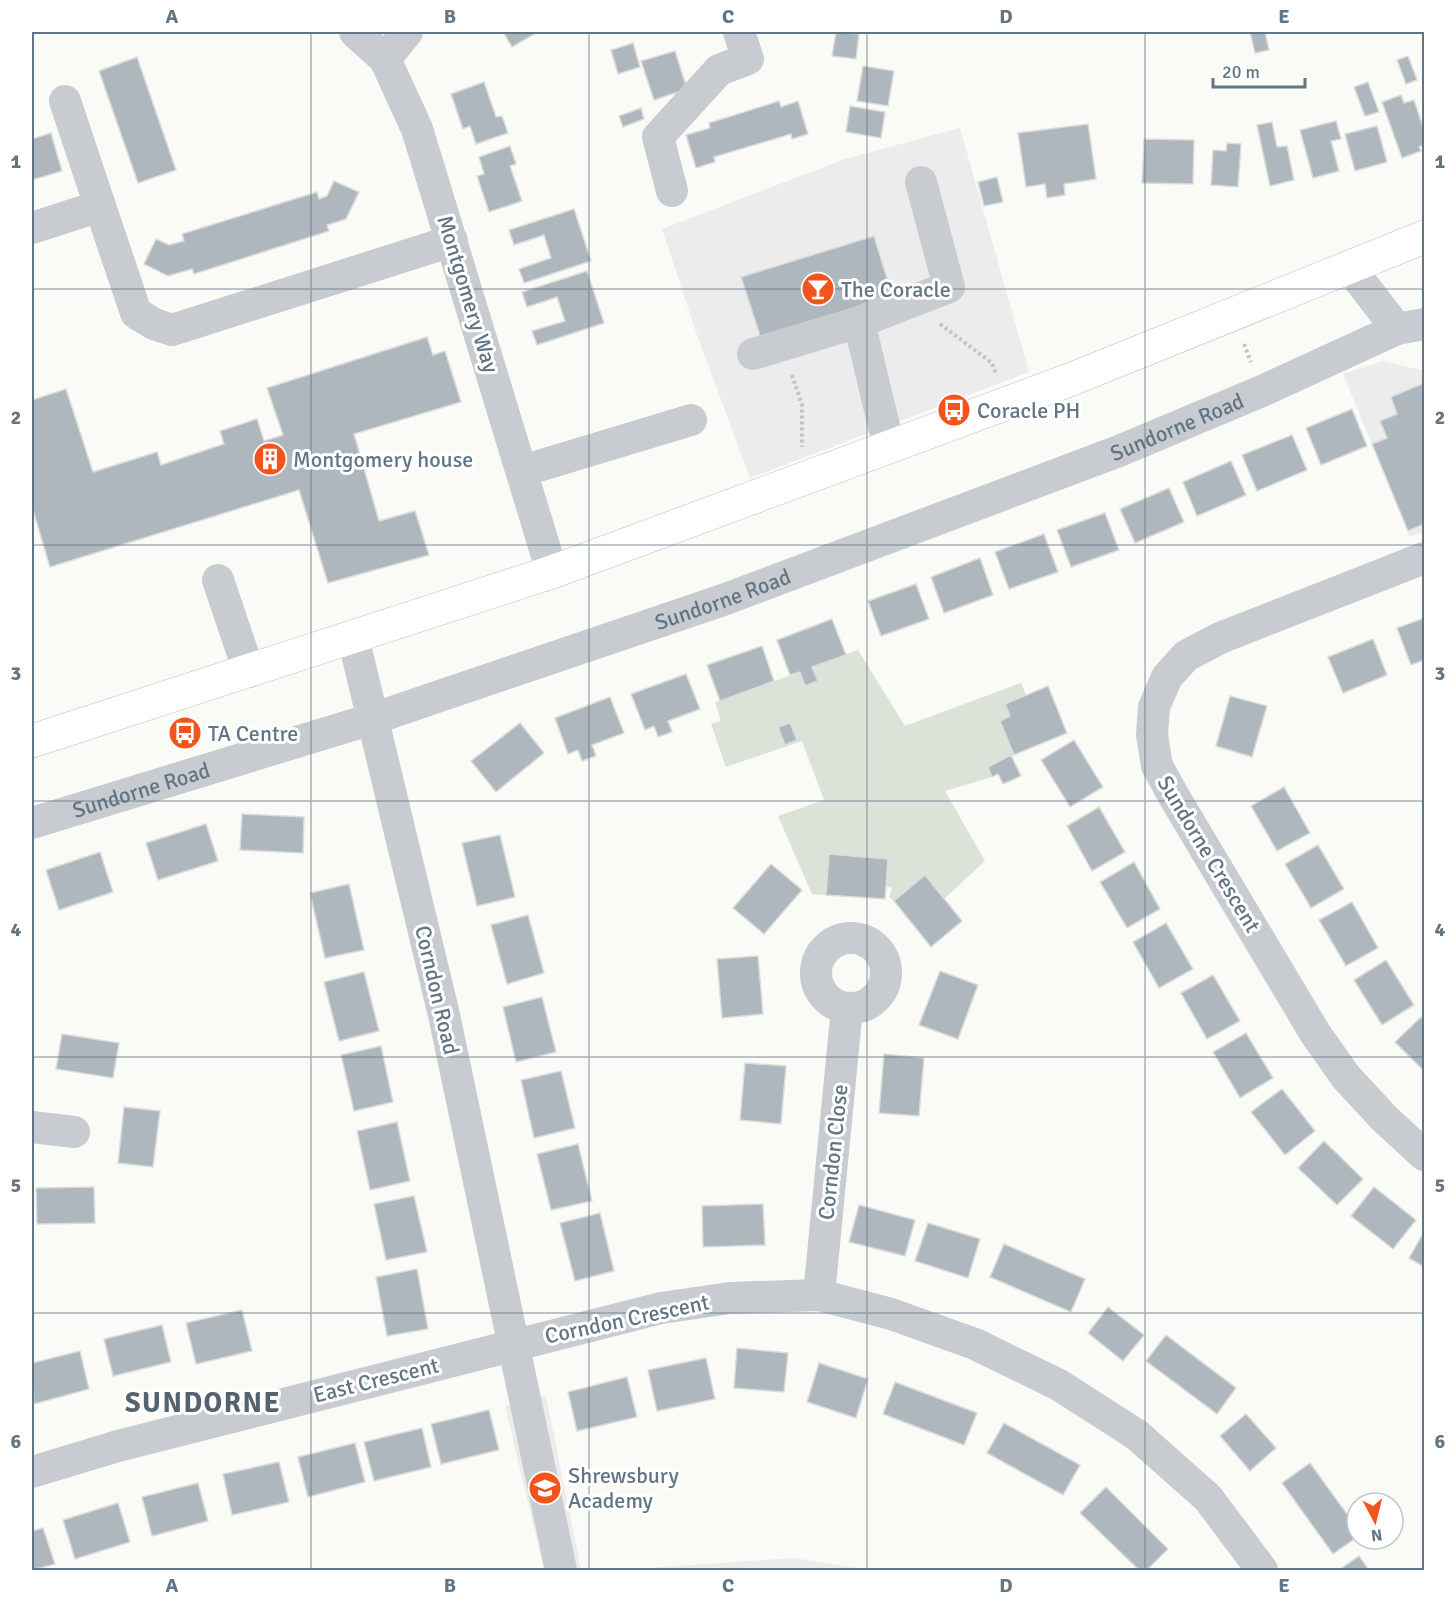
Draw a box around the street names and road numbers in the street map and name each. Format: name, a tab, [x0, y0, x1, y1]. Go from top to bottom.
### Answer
street label: Montgomery Way	[431, 212, 505, 377]
street label: Sundorne Road	[1106, 387, 1248, 467]
street label: Sundorne Road	[651, 562, 794, 636]
street label: Sundorne Road	[69, 756, 213, 823]
street label: Sundorne Crescent	[1152, 771, 1267, 937]
street label: Corndon Road	[409, 923, 465, 1057]
street label: Corndon Close	[812, 1083, 854, 1221]
street label: Corndon Crescent	[542, 1288, 712, 1350]
street label: East Crescent	[311, 1351, 442, 1409]

